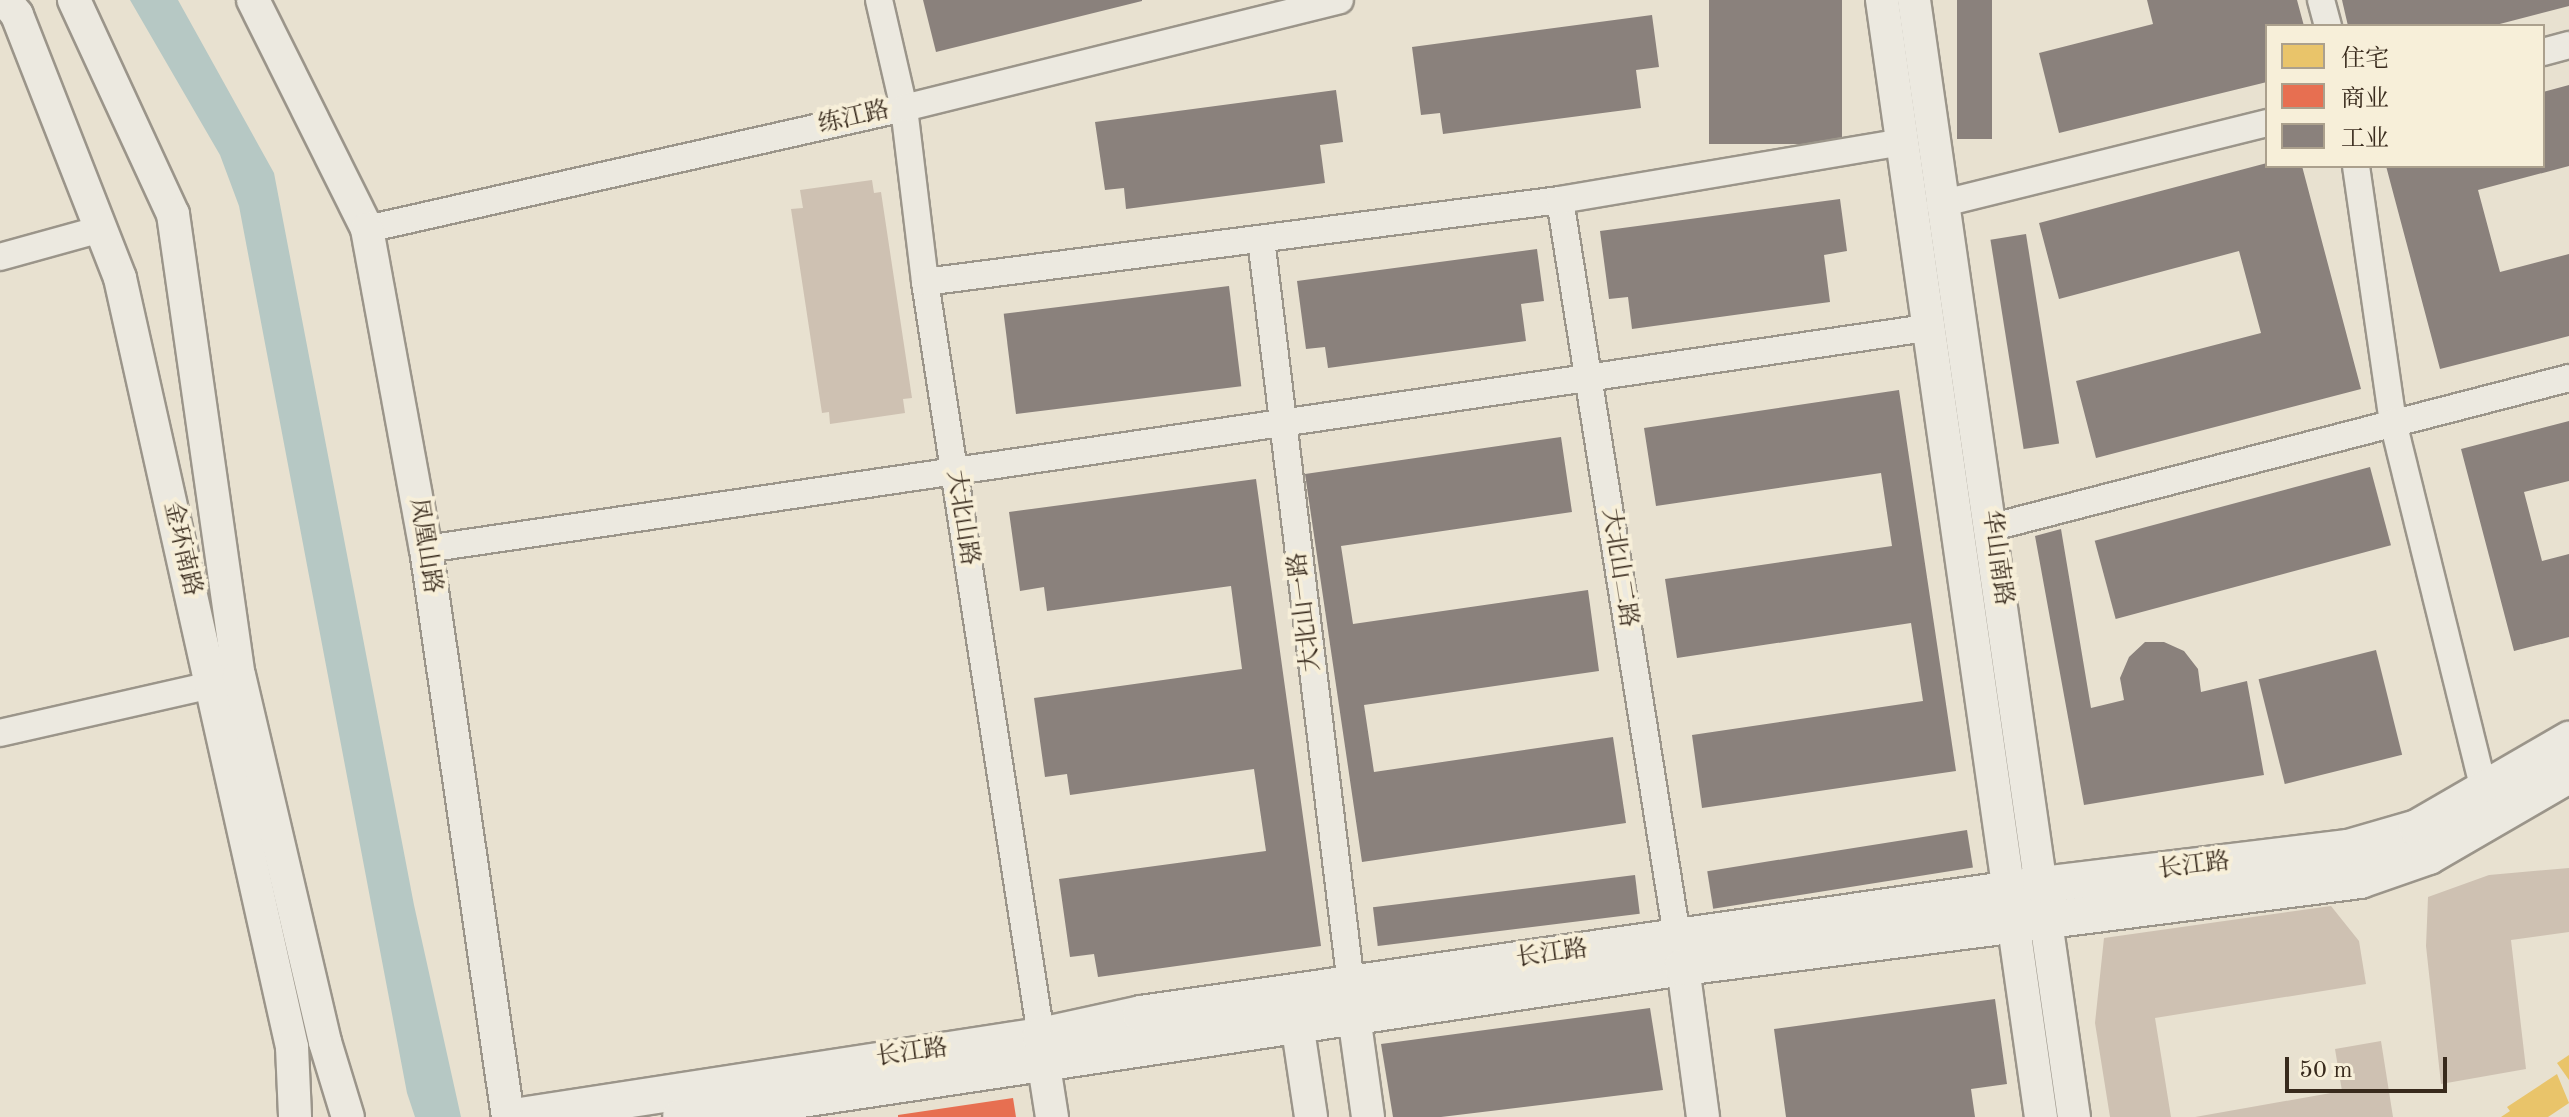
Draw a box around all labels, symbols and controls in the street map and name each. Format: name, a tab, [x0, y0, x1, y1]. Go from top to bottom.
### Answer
legend	[2265, 24, 2545, 168]
text: 住宅	[2341, 48, 2389, 72]
text: 商业	[2341, 88, 2389, 112]
street label: 练江路	[816, 97, 892, 141]
text: 工业	[2341, 128, 2389, 152]
street label: 大北山路	[939, 468, 983, 568]
street label: 凤凰山路	[402, 496, 446, 596]
street label: 金环南路	[156, 499, 206, 599]
street label: 大北山二路	[1594, 506, 1642, 630]
street label: 华山南路	[1975, 508, 2017, 608]
street label: 大北山一路	[1284, 551, 1328, 673]
street label: 长江路	[2157, 848, 2231, 886]
street label: 长江路	[1514, 936, 1590, 974]
street label: 长江路	[874, 1035, 950, 1073]
scale bar	[2289, 1041, 2451, 1091]
text: 50 m	[2299, 1059, 2353, 1083]

